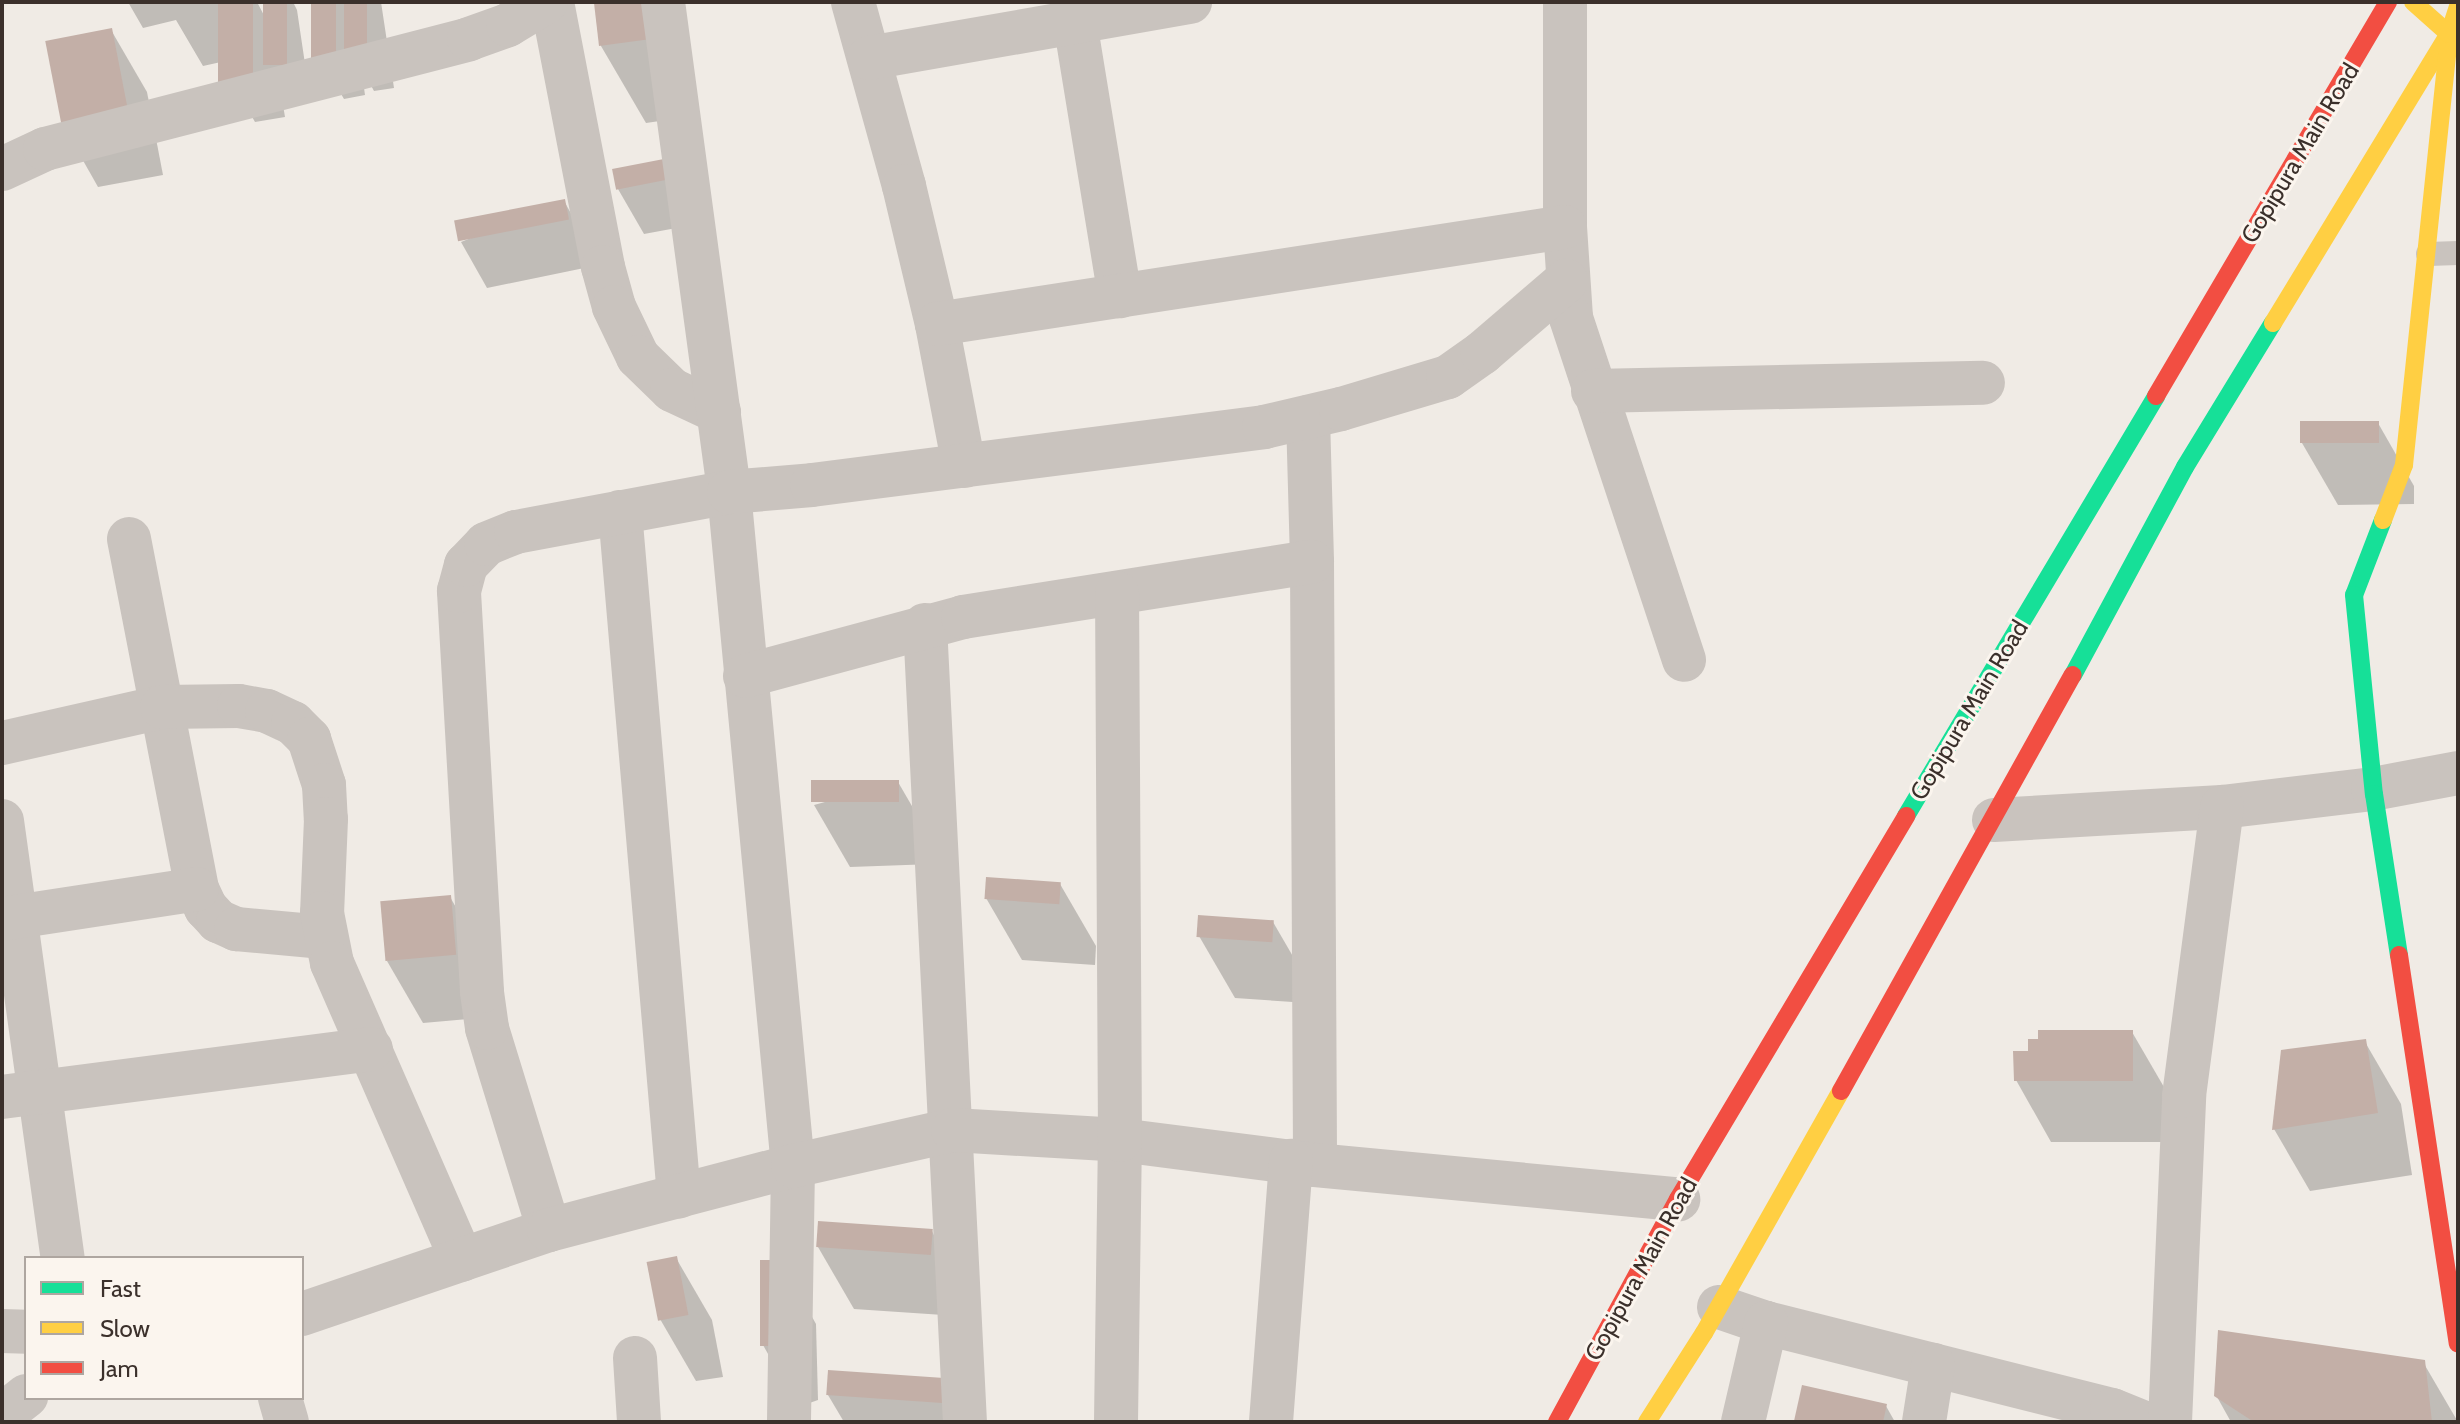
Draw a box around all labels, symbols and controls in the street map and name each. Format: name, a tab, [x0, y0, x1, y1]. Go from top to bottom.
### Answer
street label: Gopipura Main Road	[2235, 58, 2365, 248]
street label: Gopipura Main Road	[1904, 615, 2034, 805]
street label: Gopipura Main Road	[1579, 1172, 1703, 1366]
legend	[24, 1256, 304, 1400]
text: Fast	[100, 1274, 141, 1303]
text: Slow	[100, 1314, 150, 1343]
text: Jam	[100, 1354, 138, 1383]

